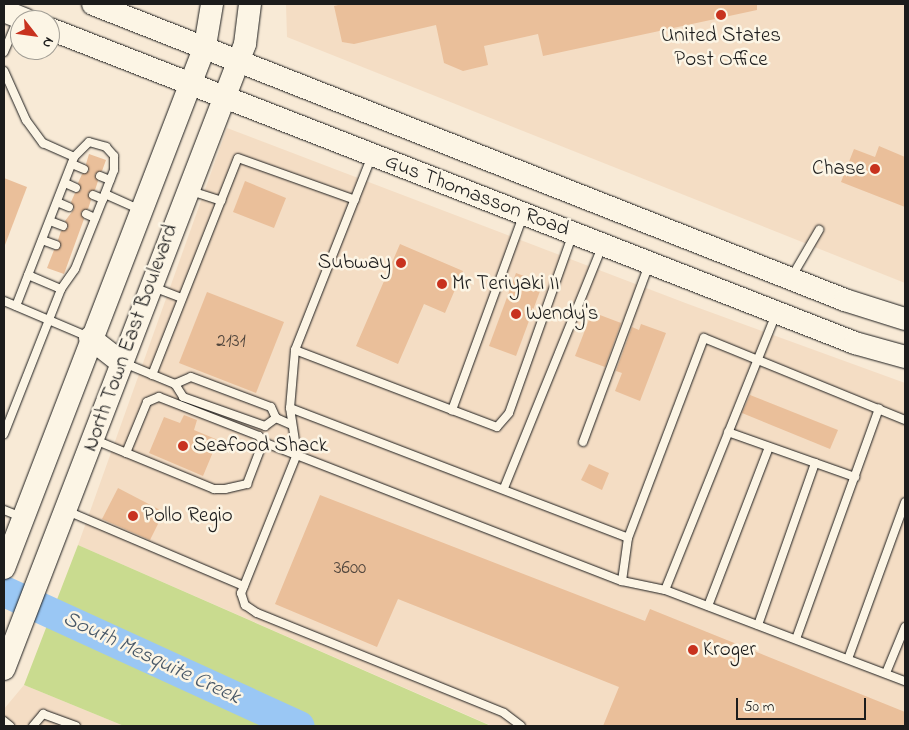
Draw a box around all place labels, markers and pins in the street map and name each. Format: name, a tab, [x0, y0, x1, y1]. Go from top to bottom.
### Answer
marker: United States Post Office	[715, 9, 727, 21]
place label: United States Post Office	[661, 23, 781, 73]
place label: Chase	[812, 156, 865, 182]
marker: Chase	[869, 163, 881, 175]
place label: Subway	[318, 250, 391, 276]
marker: Subway	[395, 257, 407, 269]
place label: Mr Teriyaki II	[452, 271, 559, 297]
marker: Mr Teriyaki II	[436, 278, 448, 290]
place label: Wendy's	[526, 301, 598, 327]
marker: Wendy's	[510, 308, 522, 320]
place label: Seafood Shack	[193, 433, 328, 459]
marker: Seafood Shack	[177, 440, 189, 452]
place label: Pollo Regio	[143, 503, 233, 529]
marker: Pollo Regio	[127, 510, 139, 522]
place label: Kroger	[703, 637, 756, 663]
marker: Kroger	[687, 644, 699, 656]

